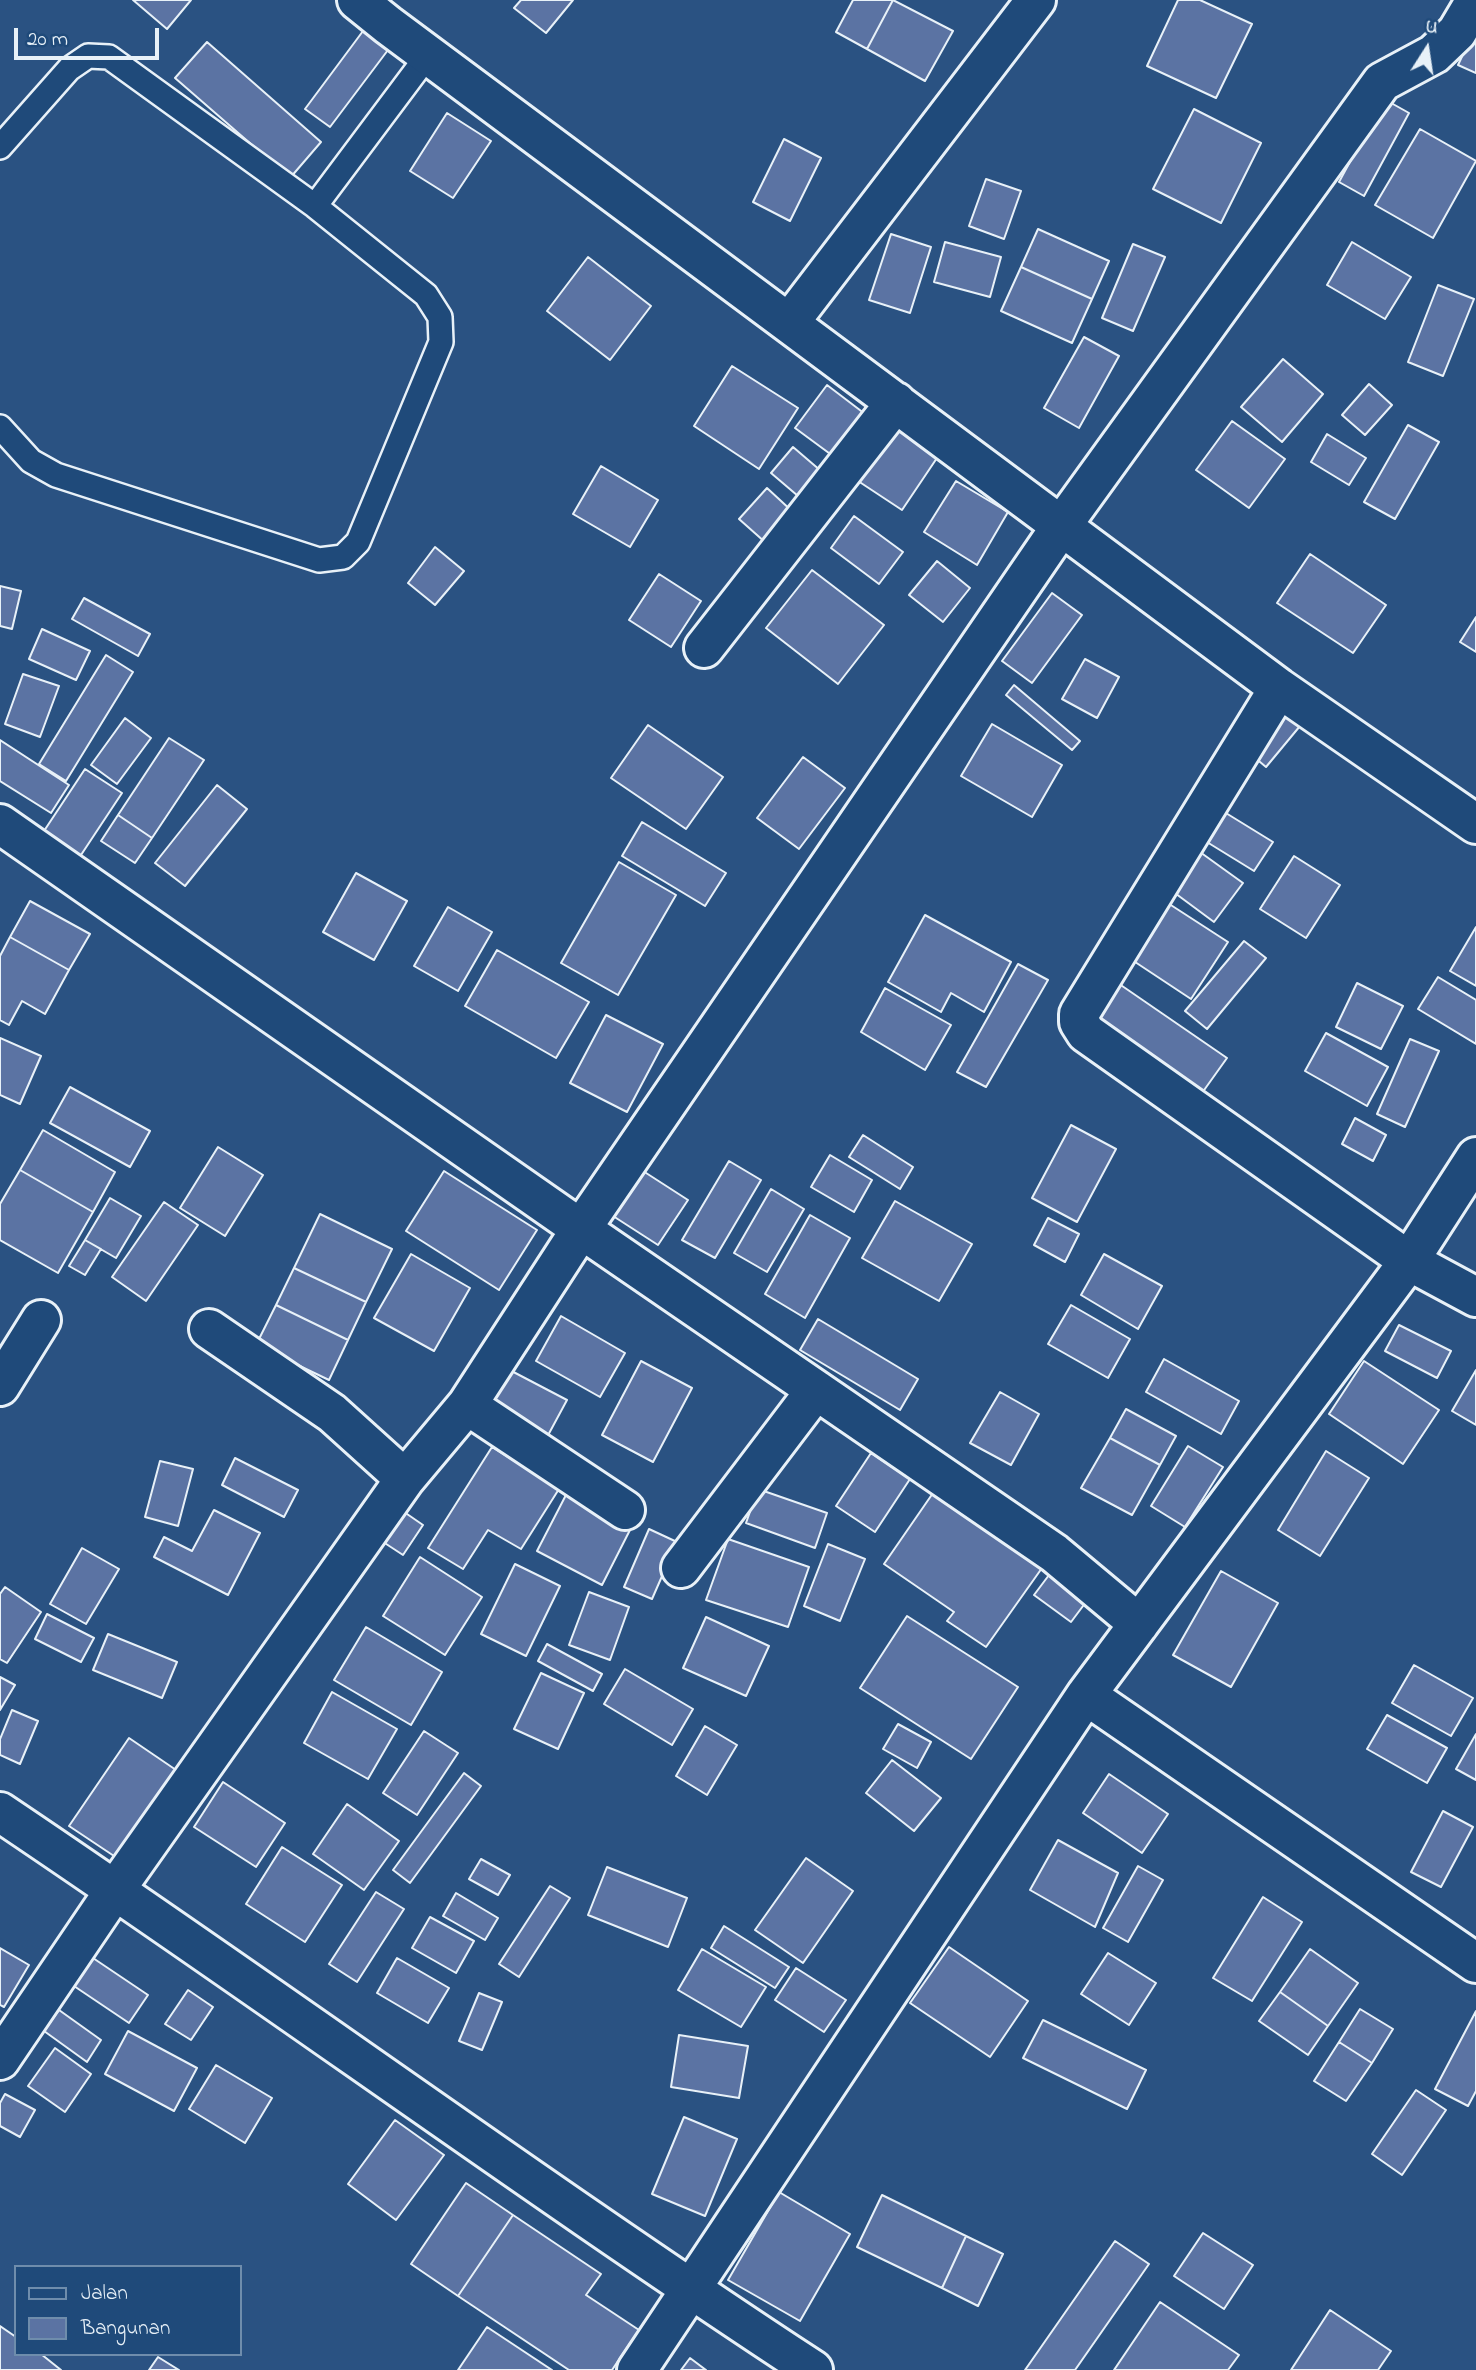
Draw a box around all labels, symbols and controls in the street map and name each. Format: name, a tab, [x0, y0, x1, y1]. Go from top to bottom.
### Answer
scale bar	[18, 14, 163, 58]
north arrow	[1392, 14, 1462, 84]
text: U	[1423, 14, 1440, 42]
text: 20 m	[27, 25, 68, 55]
legend	[14, 2265, 242, 2356]
text: Jalan	[81, 2279, 128, 2309]
text: Bangunan	[81, 2314, 170, 2344]

